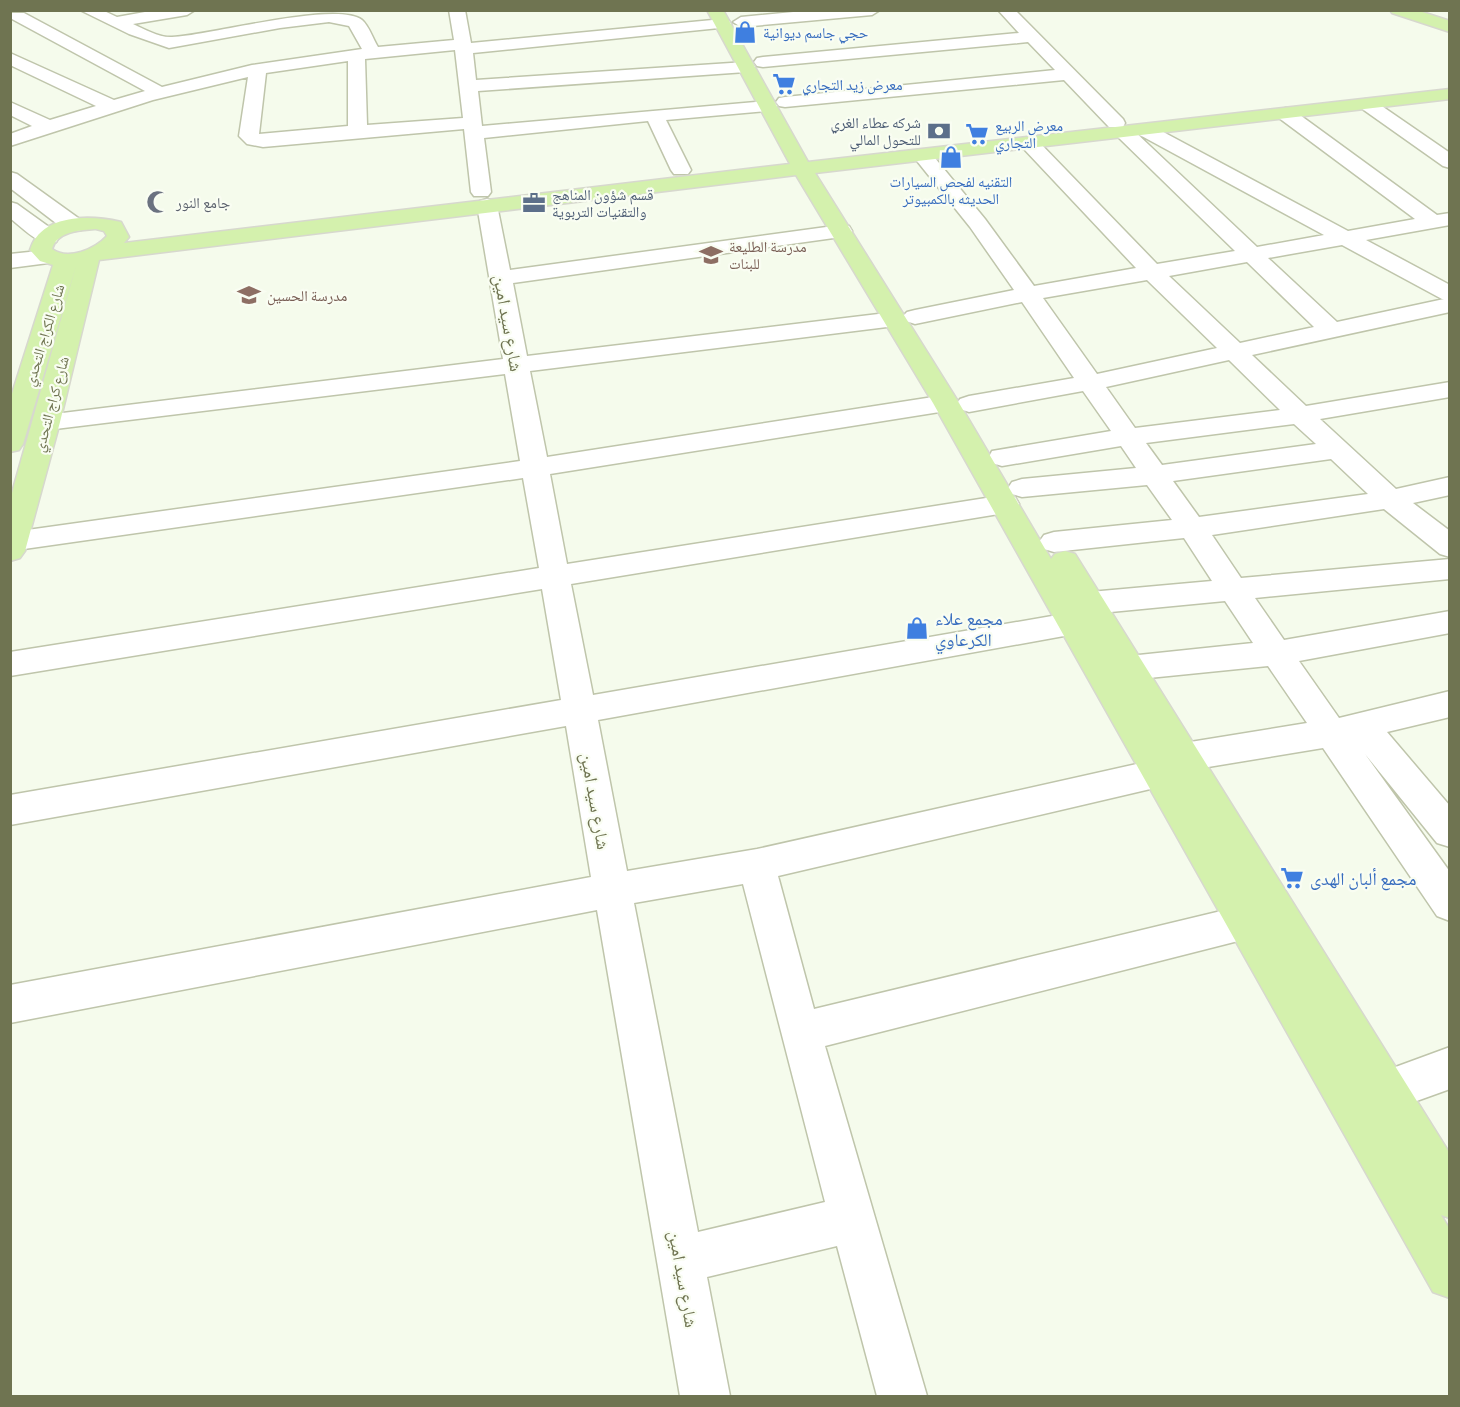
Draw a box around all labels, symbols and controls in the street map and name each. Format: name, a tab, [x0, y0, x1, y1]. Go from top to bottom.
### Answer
shop icon: حجي جاسم ديوانية	[732, 19, 758, 45]
place label: حجي جاسم ديوانية	[763, 22, 869, 44]
supermarket icon: معرض زيد التجاري	[771, 71, 797, 97]
place label: معرض زيد التجاري	[802, 74, 903, 96]
place label: شركه عطاء الغري للتحول المالي	[830, 112, 921, 151]
place label: معرض الربيع التجاري	[995, 115, 1063, 154]
bank icon: شركه عطاء الغري للتحول المالي	[926, 118, 952, 144]
supermarket icon: معرض الربيع التجاري	[964, 121, 990, 147]
shop icon: التقنيه لفحص السيارات الحديثه بالكمبيوتر	[938, 144, 964, 170]
place label: التقنيه لفحص السيارات الحديثه بالكمبيوتر	[890, 171, 1012, 209]
place label: قسم شؤون المناهج والتقنيات التربوية	[552, 184, 654, 222]
mosque icon: جامع النور	[145, 189, 171, 215]
office icon: قسم شؤون المناهج والتقنيات التربوية	[521, 190, 547, 216]
place label: جامع النور	[175, 192, 231, 213]
place label: مدرسة الطليعة للبنات	[729, 236, 807, 274]
school or university icon: مدرسة الطليعة للبنات	[698, 242, 724, 268]
street label: شارع سيد امين	[489, 273, 529, 373]
street label: شارع الكراج التحدي	[18, 281, 71, 389]
school or university icon: مدرسة الحسين	[236, 282, 262, 308]
place label: مدرسة الحسين	[267, 285, 347, 306]
street label: شارع كراج التحدي	[28, 354, 76, 455]
place label: مجمع علاء الكرعاوي	[935, 606, 1003, 655]
shop icon: مجمع علاء الكرعاوي	[904, 615, 930, 641]
street label: شارع سيد امين	[576, 751, 616, 851]
supermarket icon: مجمع ألبان الهدى	[1279, 865, 1305, 891]
place label: مجمع ألبان الهدى	[1310, 866, 1417, 891]
street label: شارع سيد امين	[664, 1229, 704, 1329]

